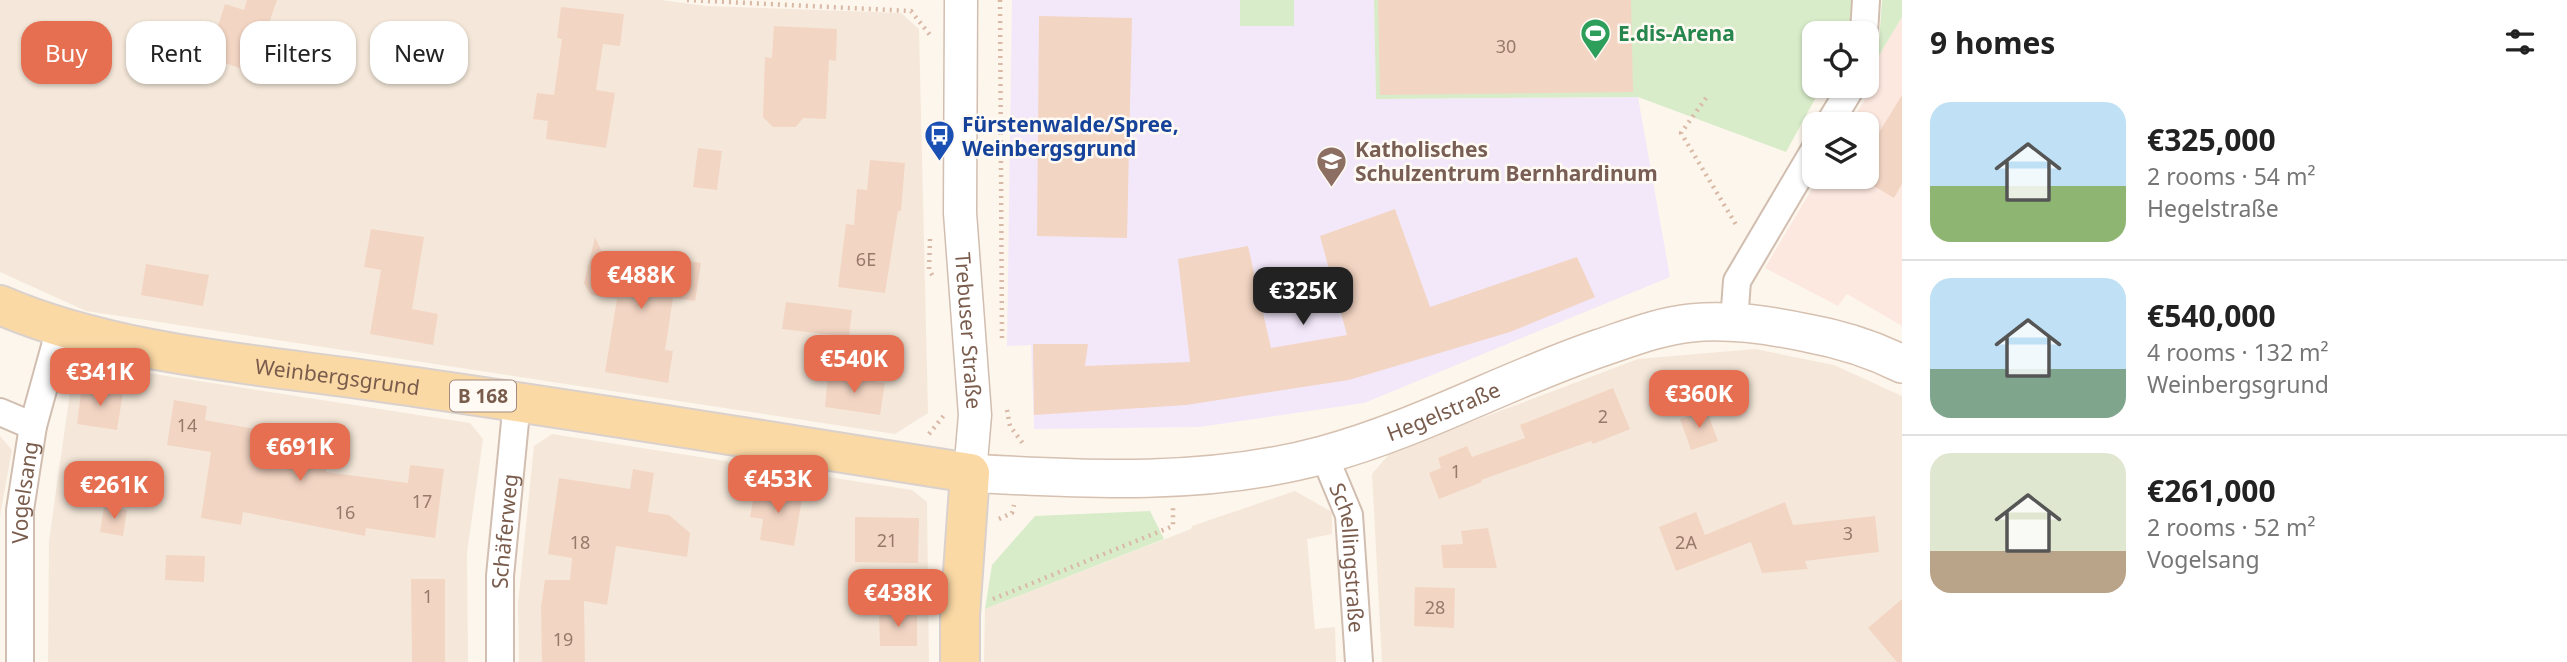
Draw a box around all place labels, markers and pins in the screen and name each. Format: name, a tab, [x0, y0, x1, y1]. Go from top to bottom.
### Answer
sports icon: E.dis-Arena	[1578, 16, 1612, 60]
place label: E.dis-Arena	[1618, 19, 1735, 47]
place label: Fürstenwalde/Spree, Weinbergsgrund	[962, 110, 1179, 162]
bus stop icon: Fürstenwalde/Spree, Weinbergsgrund	[922, 119, 956, 163]
place label: Katholisches Schulzentrum Bernhardinum	[1355, 135, 1658, 187]
school or university icon: Katholisches Schulzentrum Bernhardinum	[1315, 144, 1349, 188]
pin: €488K	[592, 252, 690, 311]
pin: €325K	[1254, 268, 1352, 327]
pin: €540K	[805, 336, 903, 395]
pin: €341K	[51, 348, 149, 408]
pin: €360K	[1650, 370, 1748, 430]
pin: €691K	[251, 424, 349, 483]
pin: €453K	[729, 456, 827, 515]
pin: €261K	[65, 462, 163, 521]
pin: €438K	[849, 570, 947, 629]

